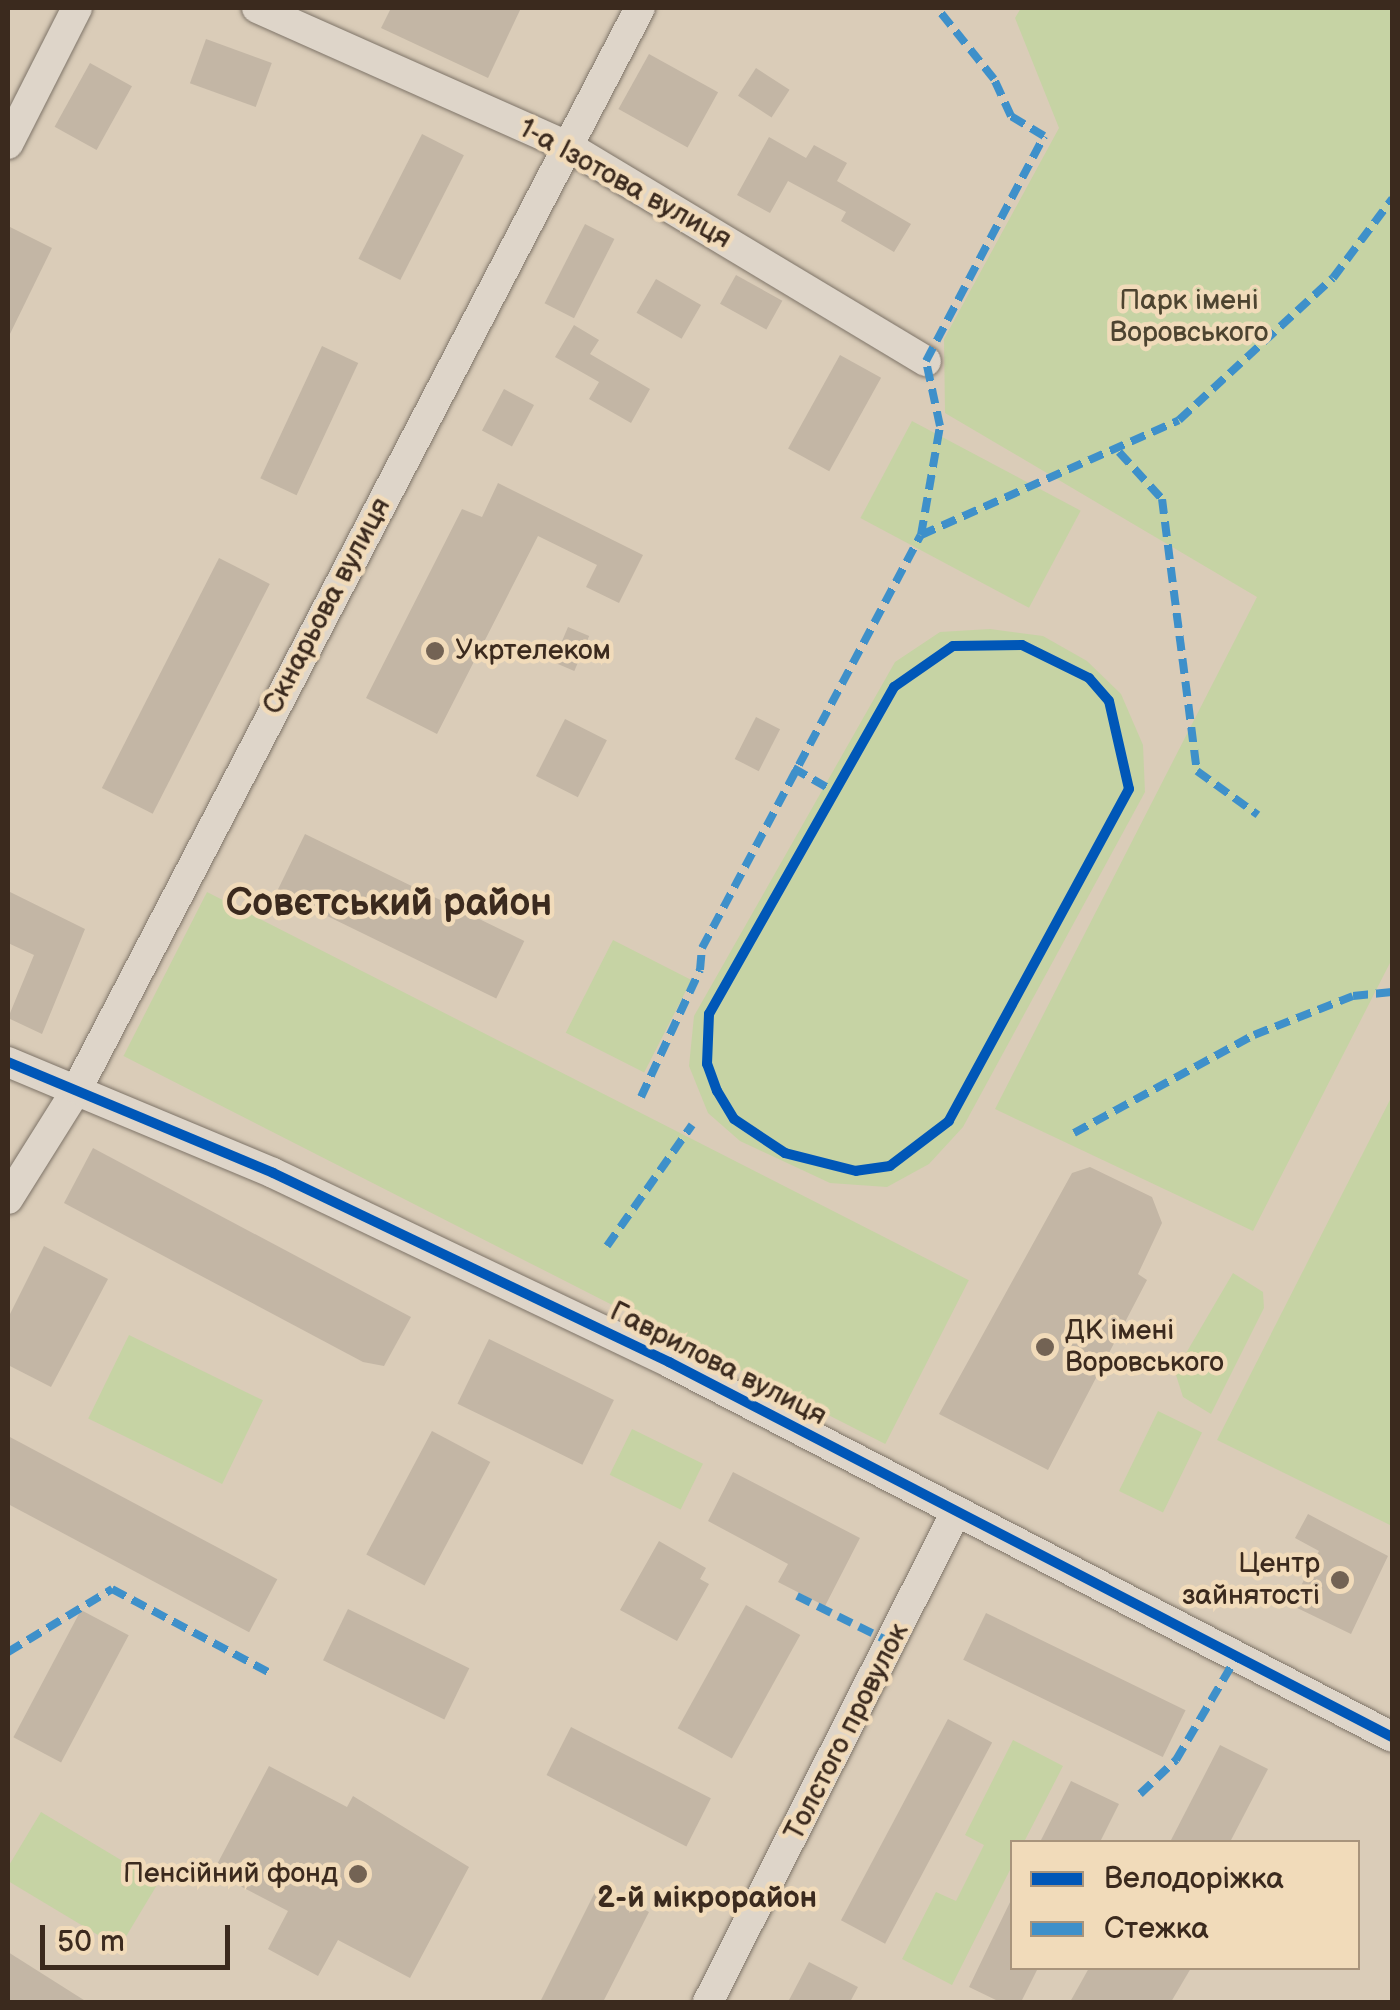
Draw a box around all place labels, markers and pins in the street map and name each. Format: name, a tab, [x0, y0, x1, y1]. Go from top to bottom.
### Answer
place label: Укртелеком	[455, 634, 611, 668]
marker: Укртелеком	[424, 640, 446, 662]
place label: ДК імені Воровського	[1065, 1314, 1224, 1380]
marker: ДК імені Воровського	[1034, 1336, 1056, 1358]
place label: Центр зайнятості	[1182, 1547, 1320, 1613]
marker: Центр зайнятості	[1329, 1569, 1351, 1591]
place label: Пенсійний фонд	[123, 1857, 338, 1891]
marker: Пенсійний фонд	[347, 1863, 369, 1885]

